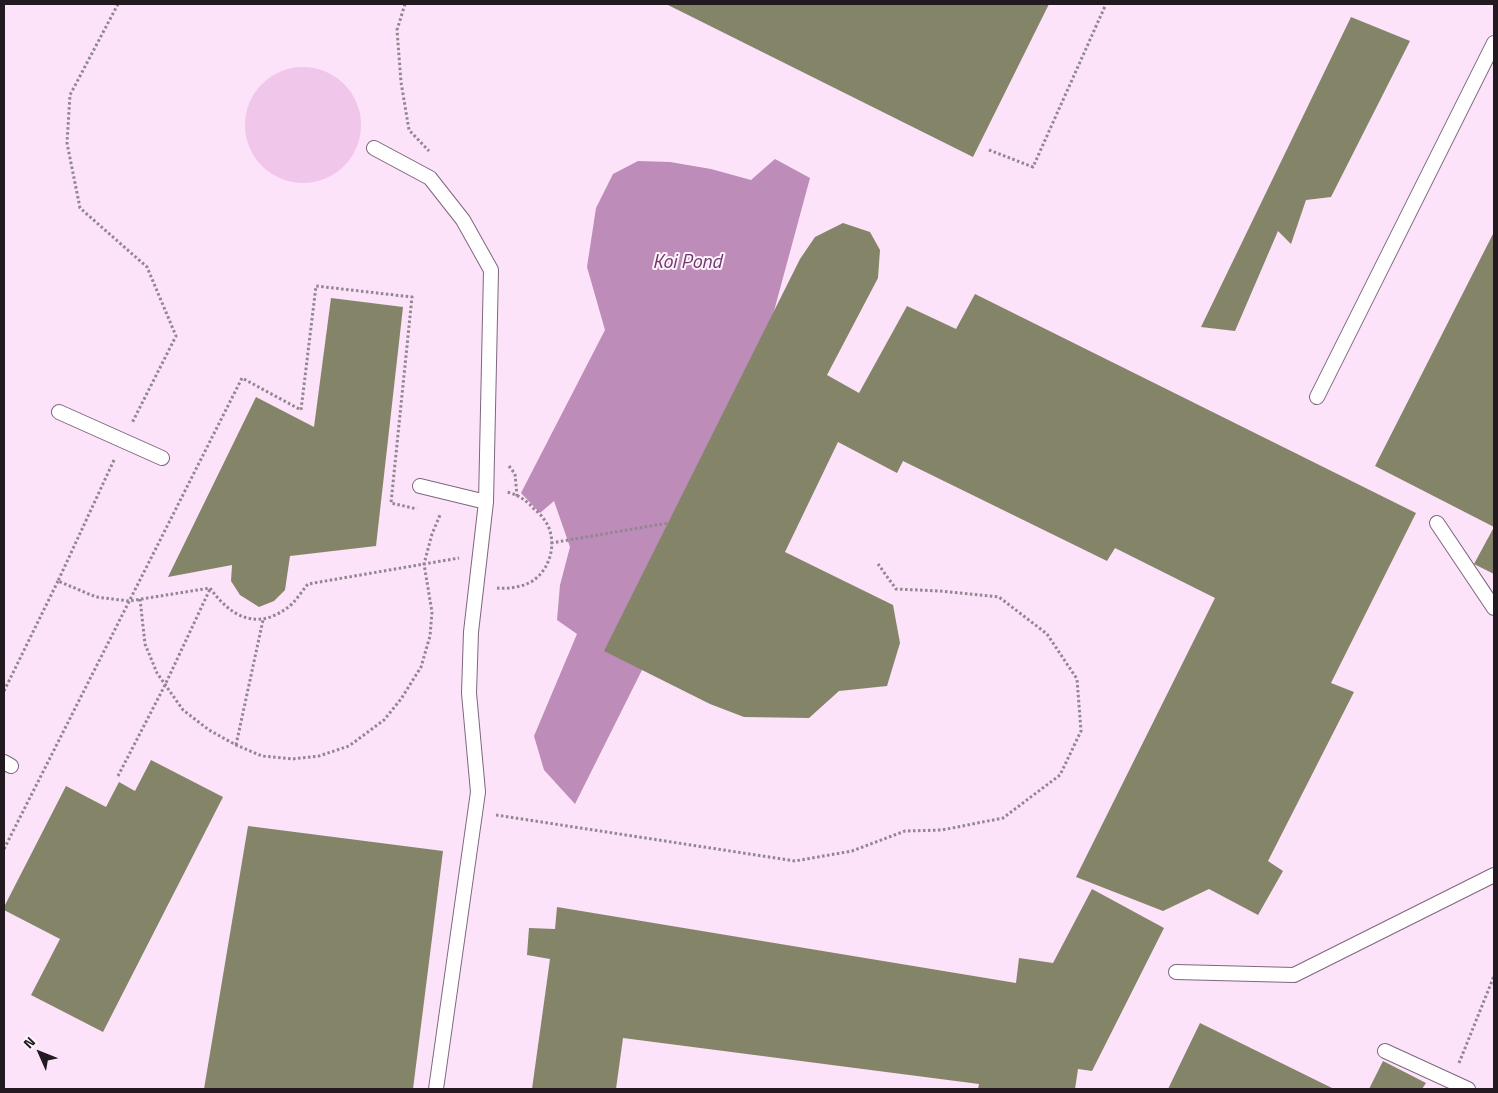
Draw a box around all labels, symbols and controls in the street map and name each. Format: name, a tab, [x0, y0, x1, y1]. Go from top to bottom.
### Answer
water label: Koi Pond	[652, 251, 722, 275]
north arrow	[15, 1028, 65, 1078]
text: N	[18, 1031, 40, 1053]

